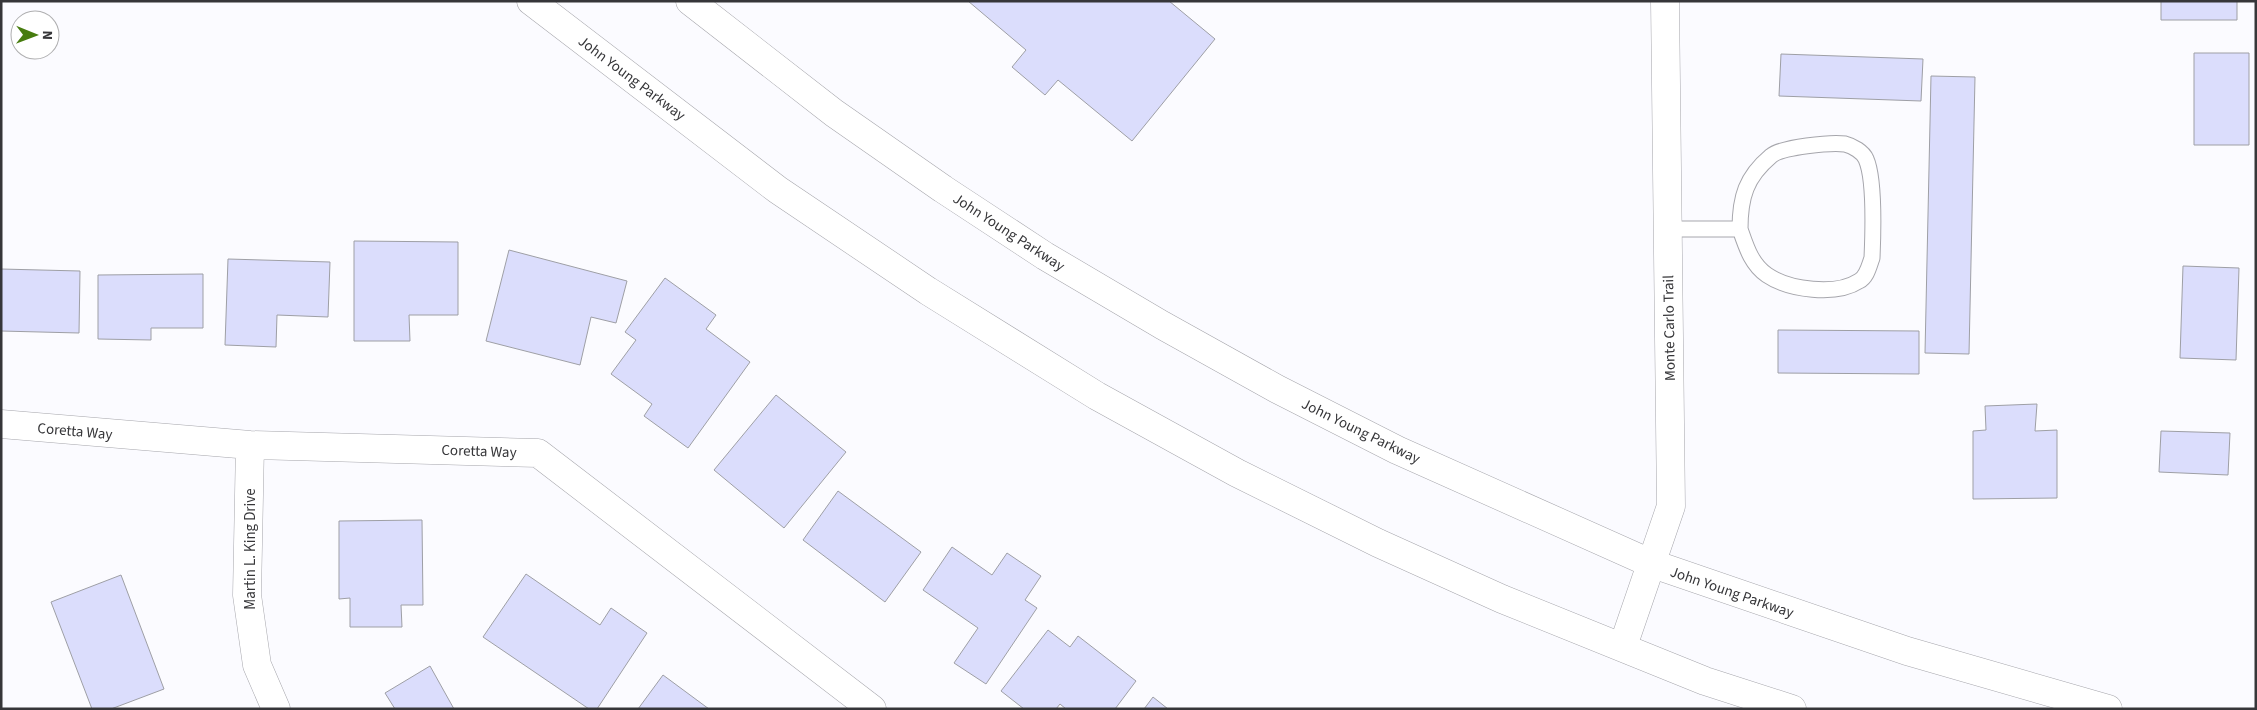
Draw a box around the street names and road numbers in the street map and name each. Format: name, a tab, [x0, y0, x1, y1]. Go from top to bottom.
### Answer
street label: John Young Parkway	[574, 31, 690, 126]
street label: John Young Parkway	[949, 188, 1069, 276]
street label: Monte Carlo Trail	[1658, 275, 1681, 381]
street label: John Young Parkway	[1298, 394, 1424, 469]
street label: Coretta Way	[37, 418, 113, 445]
street label: Coretta Way	[441, 440, 517, 463]
street label: Martin L. King Drive	[240, 488, 261, 610]
street label: John Young Parkway	[1667, 561, 1796, 623]

